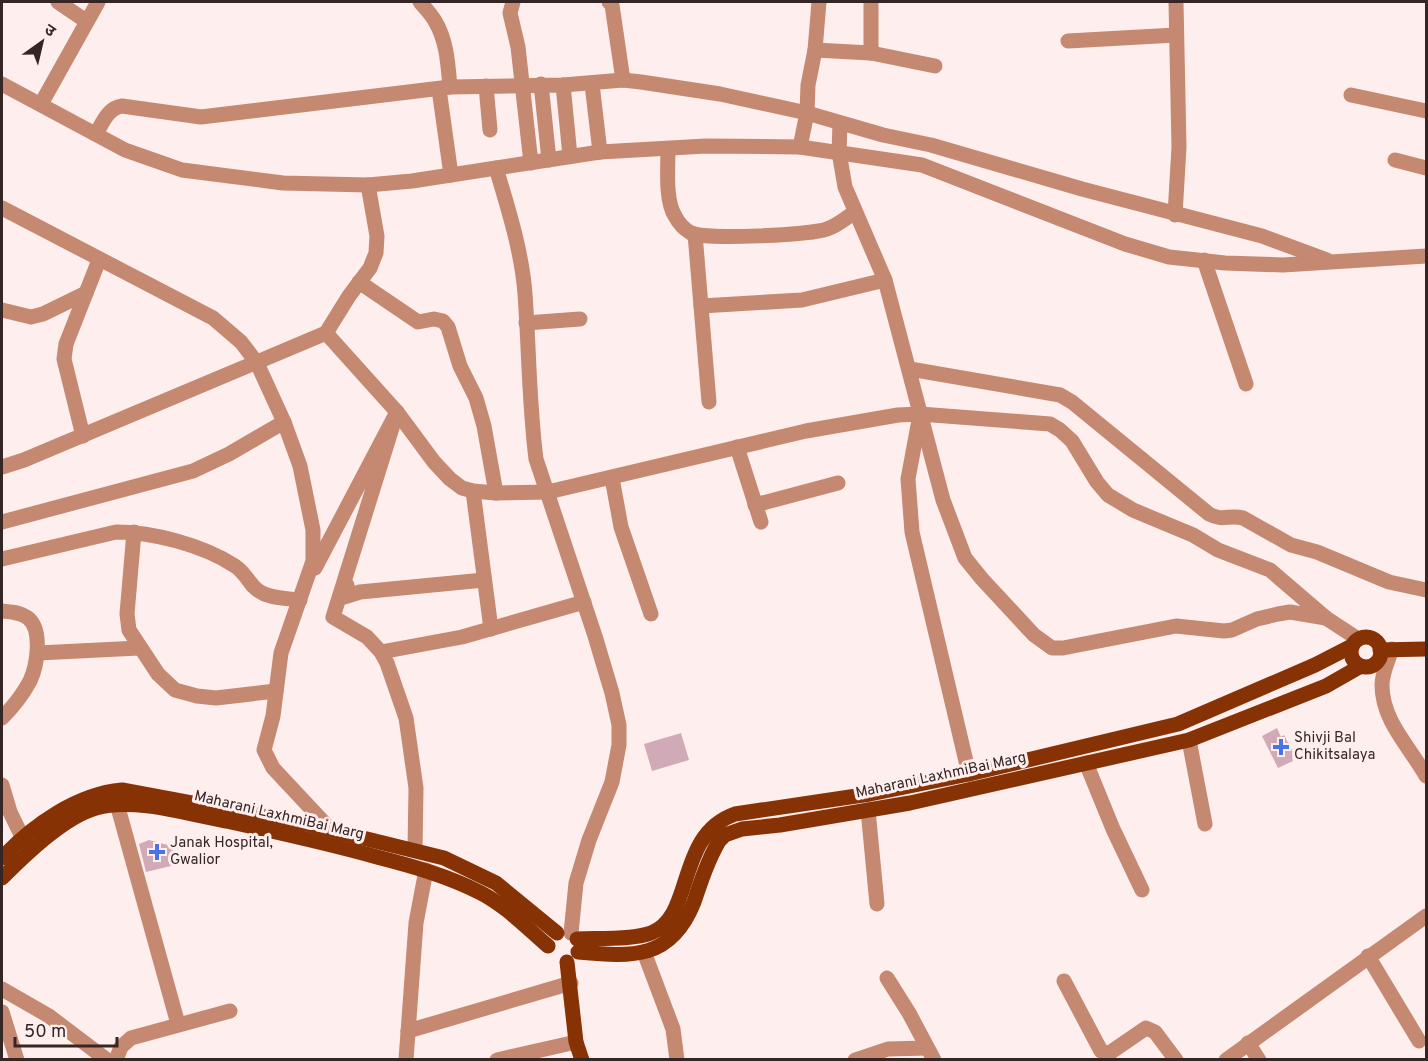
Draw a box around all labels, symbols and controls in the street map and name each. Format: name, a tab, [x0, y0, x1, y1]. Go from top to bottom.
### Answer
north arrow	[12, 12, 72, 72]
text: उ	[40, 20, 59, 42]
place label: Shivji Bal Chikitsalaya	[1294, 729, 1375, 765]
marker: Shivji Bal Chikitsalaya	[1272, 738, 1290, 756]
street label: Maharani LaxhmiBai Marg	[854, 749, 1028, 803]
street label: Maharani LaxhmiBai Marg	[192, 787, 366, 845]
place label: Janak Hospital, Gwalior	[170, 834, 273, 870]
marker: Janak Hospital, Gwalior	[148, 843, 166, 861]
scale bar	[15, 1010, 117, 1048]
text: 50 m	[24, 1021, 66, 1044]

